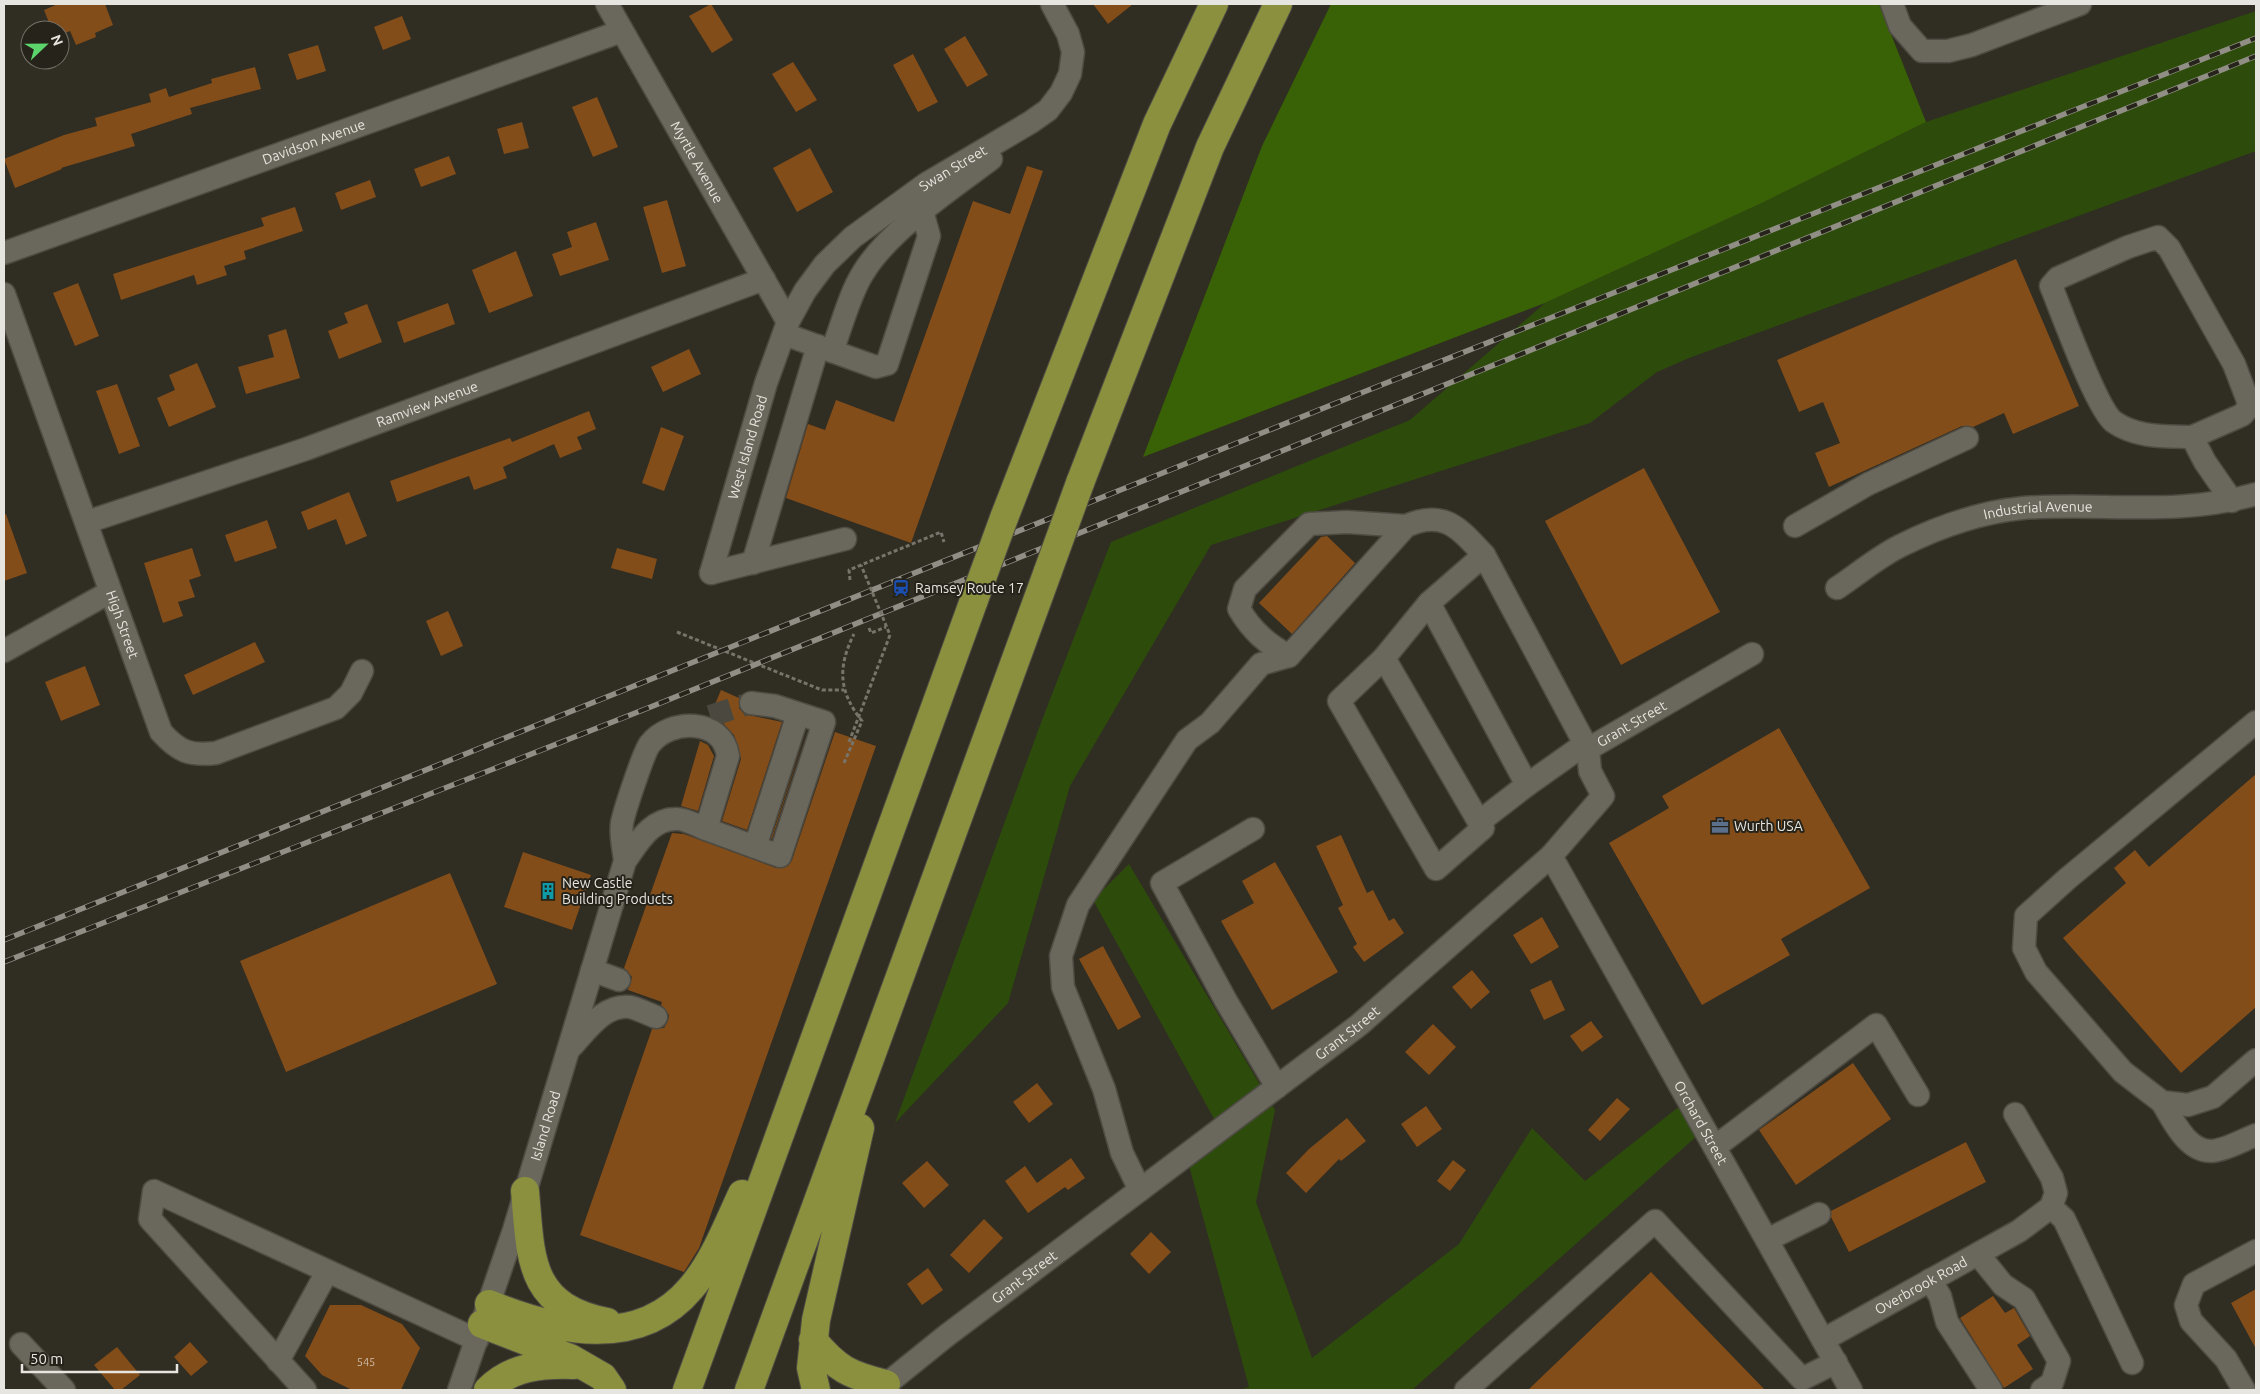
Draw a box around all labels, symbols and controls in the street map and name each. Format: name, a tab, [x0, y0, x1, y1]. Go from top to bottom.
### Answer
north arrow	[20, 20, 70, 70]
text: N	[48, 32, 66, 48]
street label: Davidson Avenue	[260, 116, 367, 168]
street label: Myrtle Avenue	[667, 118, 727, 206]
street label: Swan Street	[916, 142, 990, 194]
street label: Ramview Avenue	[374, 378, 480, 430]
street label: West Island Road	[725, 393, 770, 501]
street label: Industrial Avenue	[1982, 498, 2093, 522]
station icon: Ramsey Route 17	[891, 578, 911, 598]
place label: Ramsey Route 17	[915, 580, 1024, 596]
street label: High Street	[103, 588, 142, 661]
street label: Grant Street	[1594, 697, 1670, 750]
office icon: Wurth USA	[1710, 816, 1730, 836]
place label: Wurth USA	[1734, 818, 1803, 834]
place label: New Castle Building Products	[562, 875, 673, 907]
building icon: New Castle Building Products	[538, 881, 558, 901]
street label: Grant Street	[1312, 1002, 1383, 1063]
street label: Orchard Street	[1671, 1078, 1731, 1168]
street label: Island Road	[527, 1089, 563, 1163]
street label: Grant Street	[988, 1247, 1060, 1307]
street label: Overbrook Road	[1872, 1253, 1970, 1318]
scale bar	[22, 1342, 178, 1374]
text: 50 m	[30, 1350, 63, 1367]
house number: 545	[357, 1356, 375, 1368]

